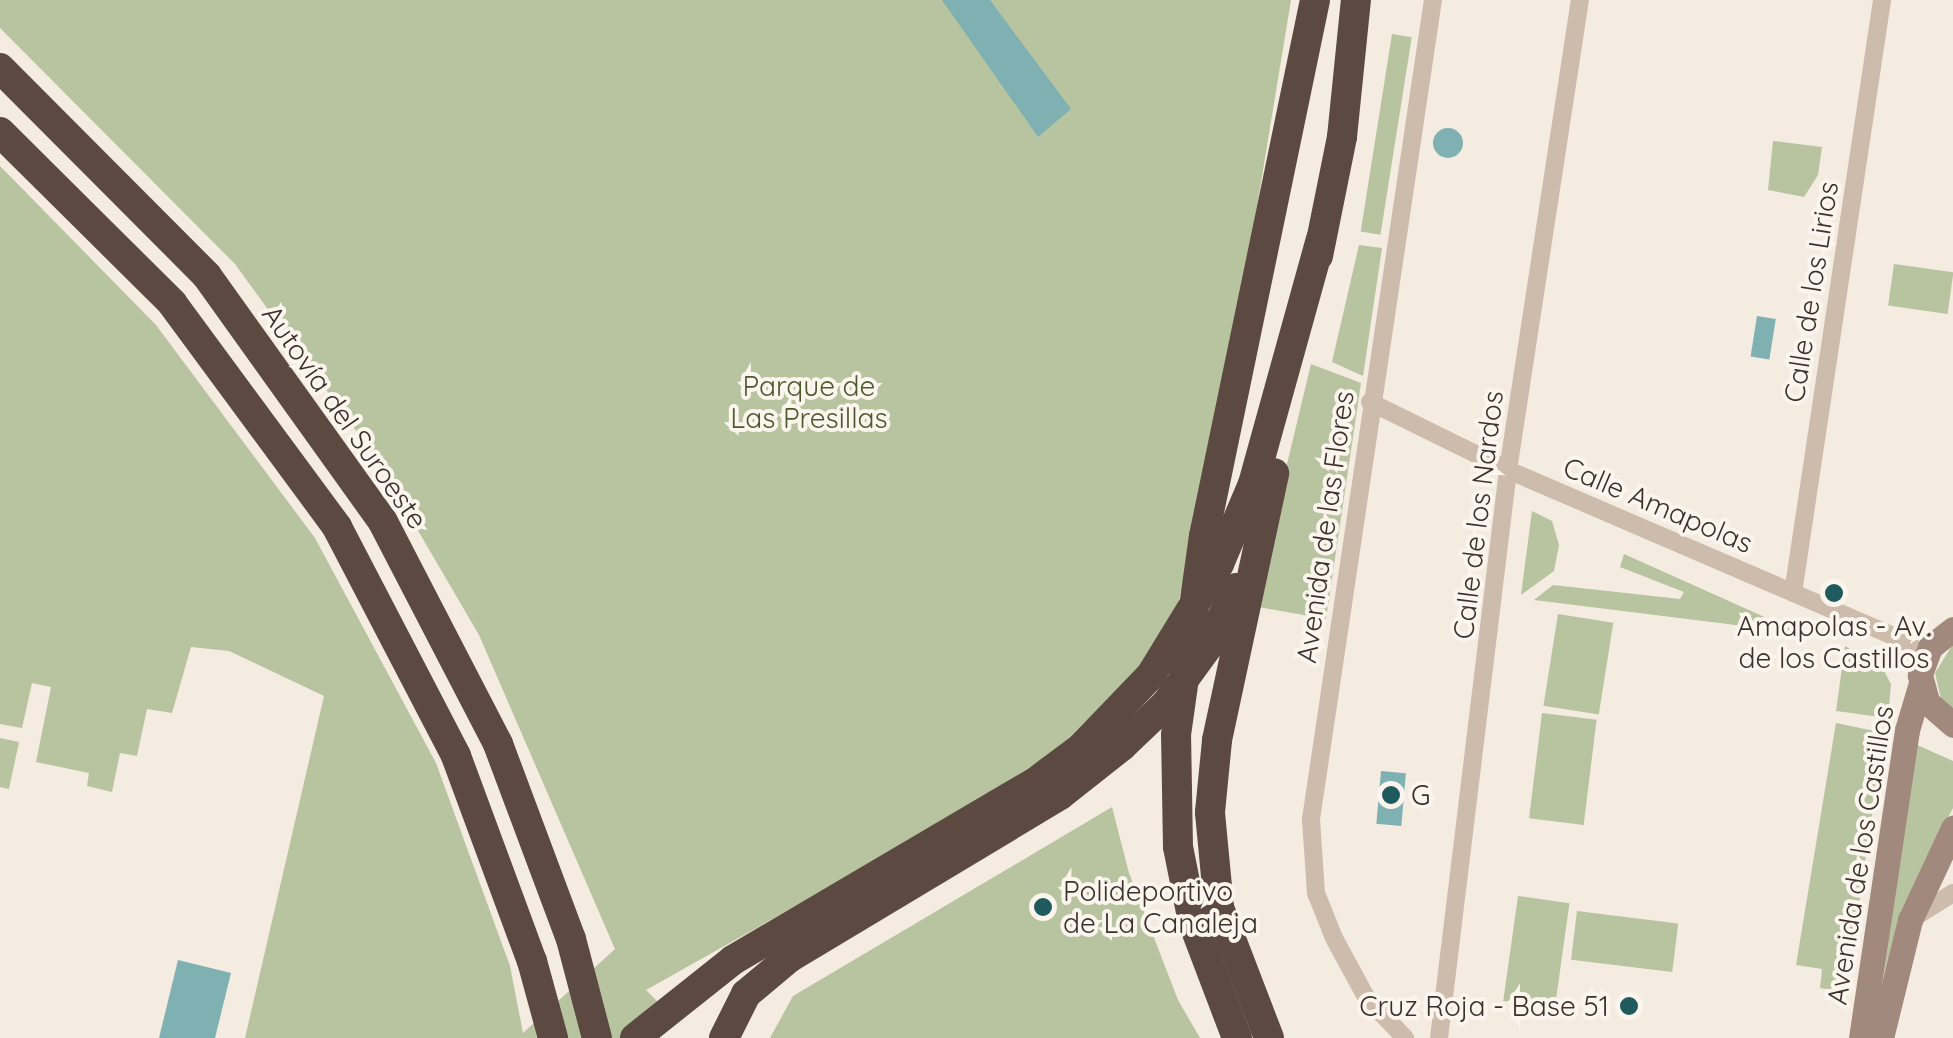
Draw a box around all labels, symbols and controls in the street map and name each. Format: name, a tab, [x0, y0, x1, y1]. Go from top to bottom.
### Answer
street label: Calle de los Lirios	[1777, 179, 1845, 405]
street label: Autovía del Suroeste	[255, 299, 435, 535]
park label: Parque de Las Presillas	[730, 369, 888, 435]
street label: Avenida de las Flores	[1289, 389, 1361, 665]
street label: Calle de los Nardos	[1446, 389, 1510, 641]
street label: Calle Amapolas	[1558, 450, 1758, 560]
marker: Amapolas - Av. de los Castillos	[1823, 582, 1845, 604]
place label: Amapolas - Av. de los Castillos	[1737, 609, 1931, 675]
street label: Avenida de los Castillos	[1820, 703, 1900, 1007]
place label: G	[1411, 778, 1430, 812]
marker: G	[1380, 784, 1402, 806]
place label: Polideportivo de La Canaleja	[1063, 874, 1258, 940]
marker: Polideportivo de La Canaleja	[1032, 896, 1054, 918]
place label: Cruz Roja - Base 51	[1359, 989, 1609, 1023]
marker: Cruz Roja - Base 51	[1618, 995, 1640, 1017]

